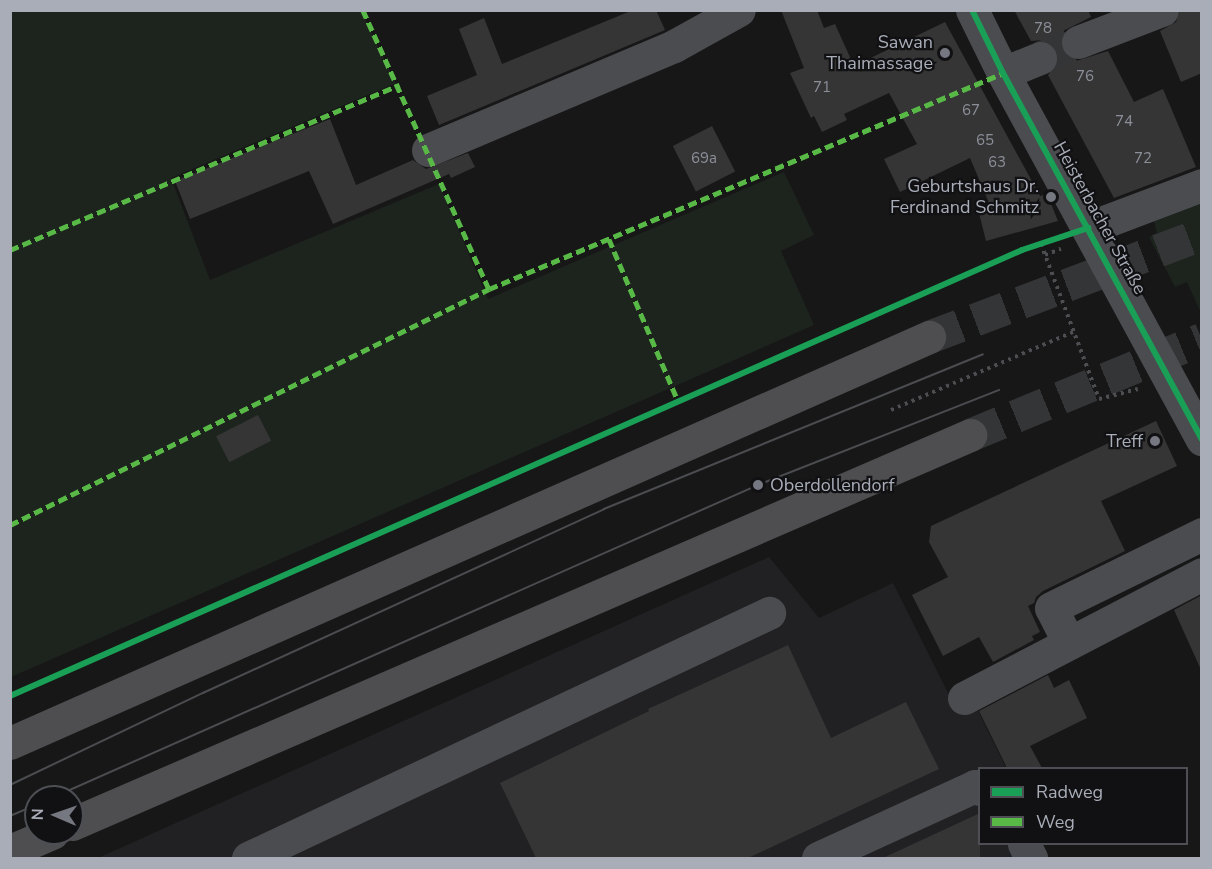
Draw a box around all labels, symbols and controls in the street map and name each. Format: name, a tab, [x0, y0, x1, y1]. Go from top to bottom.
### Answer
house number: 78	[1034, 20, 1052, 38]
place label: Sawan Thaimassage	[826, 32, 933, 74]
marker: Sawan Thaimassage	[938, 46, 952, 60]
house number: 76	[1076, 68, 1094, 86]
house number: 71	[813, 79, 831, 97]
house number: 67	[962, 102, 980, 120]
house number: 74	[1115, 113, 1133, 131]
house number: 65	[976, 132, 994, 150]
street label: Heisterbacher Straße	[1049, 138, 1151, 298]
house number: 69a	[691, 150, 717, 168]
house number: 72	[1134, 150, 1152, 168]
house number: 63	[988, 154, 1006, 172]
place label: Geburtshaus Dr. Ferdinand Schmitz	[890, 176, 1039, 219]
marker: Geburtshaus Dr. Ferdinand Schmitz	[1044, 190, 1058, 204]
place label: Treff	[1106, 430, 1143, 452]
marker: Treff	[1148, 434, 1162, 448]
place label: Oberdollendorf	[770, 474, 894, 496]
marker: Oberdollendorf	[751, 478, 765, 492]
legend	[978, 767, 1188, 845]
text: Radweg	[1036, 780, 1103, 804]
north arrow	[24, 785, 84, 845]
text: N	[27, 808, 49, 821]
text: Weg	[1036, 810, 1075, 834]

